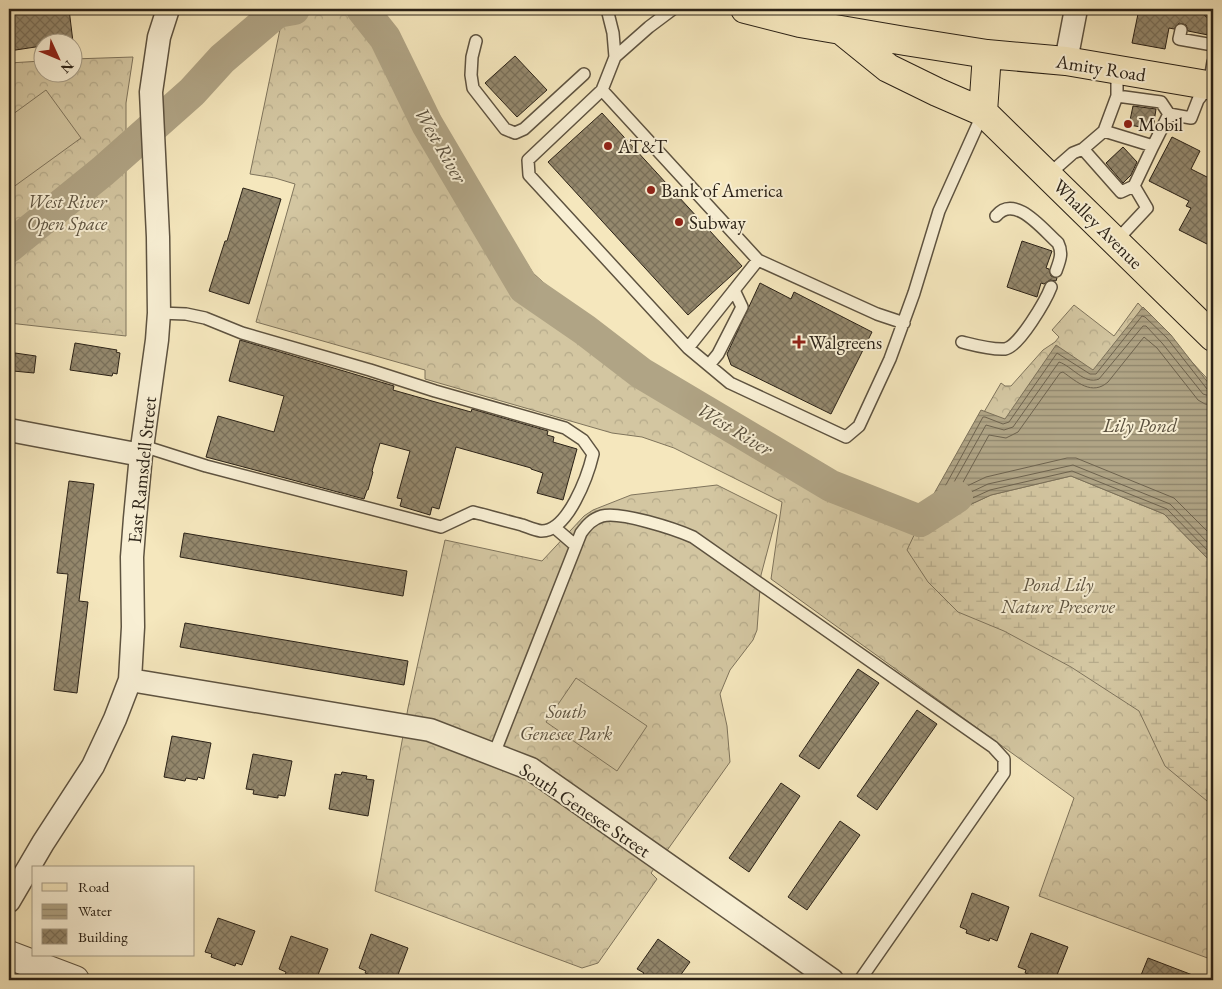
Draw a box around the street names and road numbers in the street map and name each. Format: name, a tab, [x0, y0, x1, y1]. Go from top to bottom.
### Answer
street label: Amity Road	[1053, 48, 1148, 87]
street label: Whalley Avenue	[1047, 173, 1149, 275]
street label: East Ramsdell Street	[122, 395, 162, 545]
street label: South Genesee Street	[515, 757, 655, 863]

